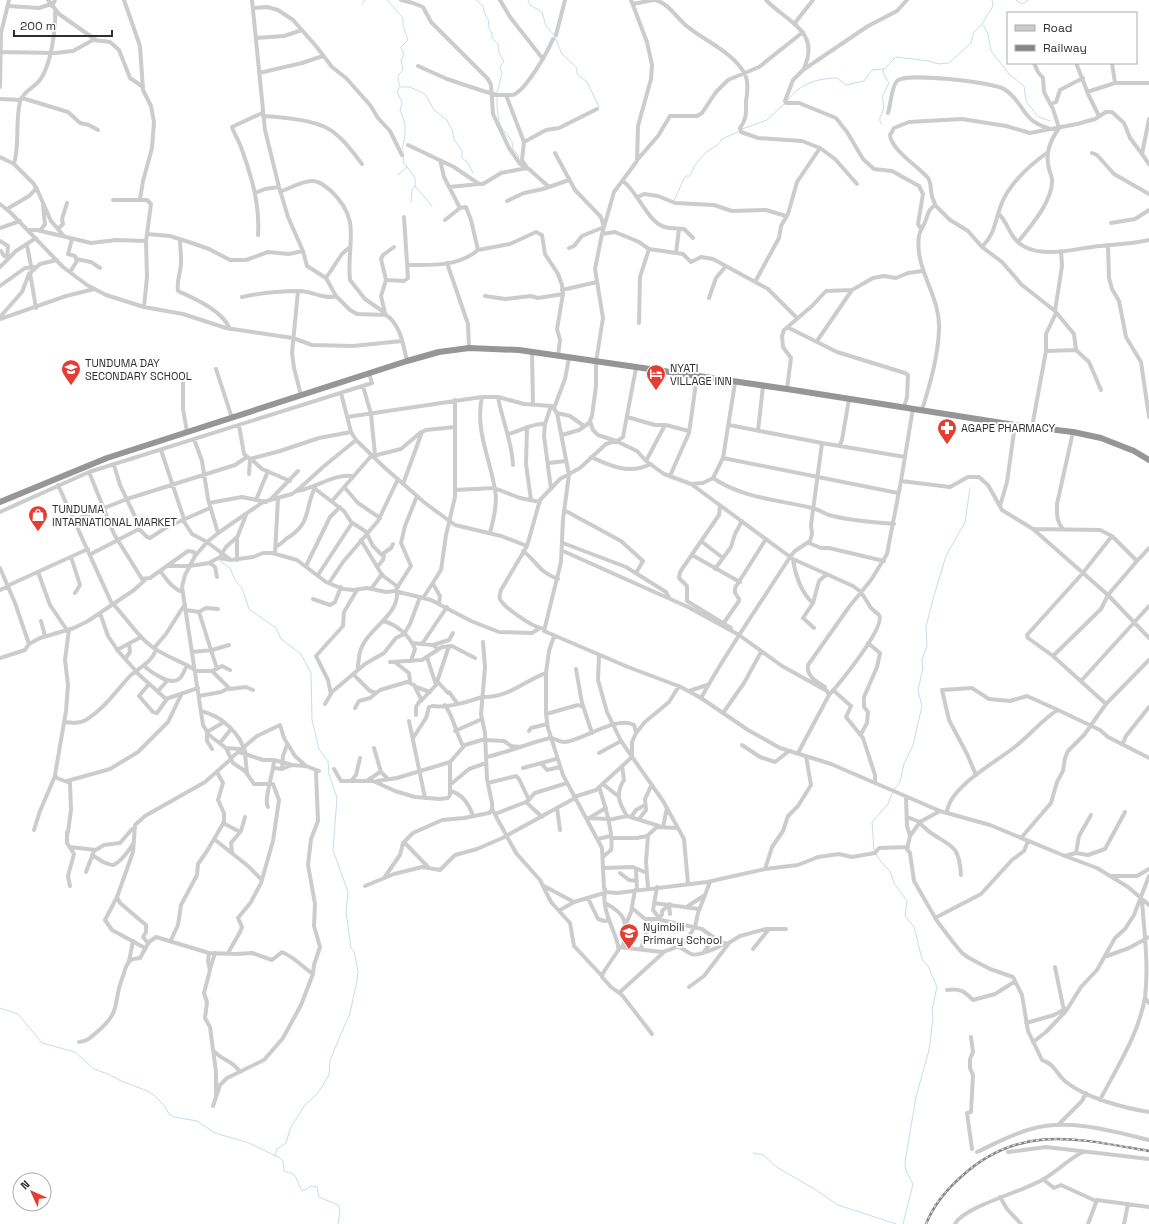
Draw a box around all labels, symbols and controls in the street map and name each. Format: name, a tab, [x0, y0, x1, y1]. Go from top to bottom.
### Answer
scale bar	[14, 12, 112, 38]
legend	[1007, 12, 1137, 64]
text: 200 m	[20, 18, 56, 34]
text: Road	[1043, 20, 1072, 36]
text: Railway	[1043, 40, 1087, 56]
place label: TUNDUMA DAY SECONDARY SCHOOL	[85, 356, 192, 383]
school or university icon: TUNDUMA DAY SECONDARY SCHOOL	[60, 358, 82, 386]
place label: NYATI VILLAGE INN	[670, 361, 732, 388]
hotel icon: NYATI VILLAGE INN	[645, 363, 667, 391]
pharmacy icon: AGAPE PHARMACY	[936, 417, 958, 445]
place label: AGAPE PHARMACY	[961, 421, 1056, 435]
place label: TUNDUMA INTARNATIONAL MARKET	[52, 502, 177, 529]
shop icon: TUNDUMA INTARNATIONAL MARKET	[27, 504, 49, 532]
place label: Nyimbili Primary School	[643, 920, 722, 947]
school or university icon: Nyimbili Primary School	[618, 922, 640, 950]
north arrow	[12, 1172, 52, 1212]
text: N	[17, 1177, 32, 1192]

